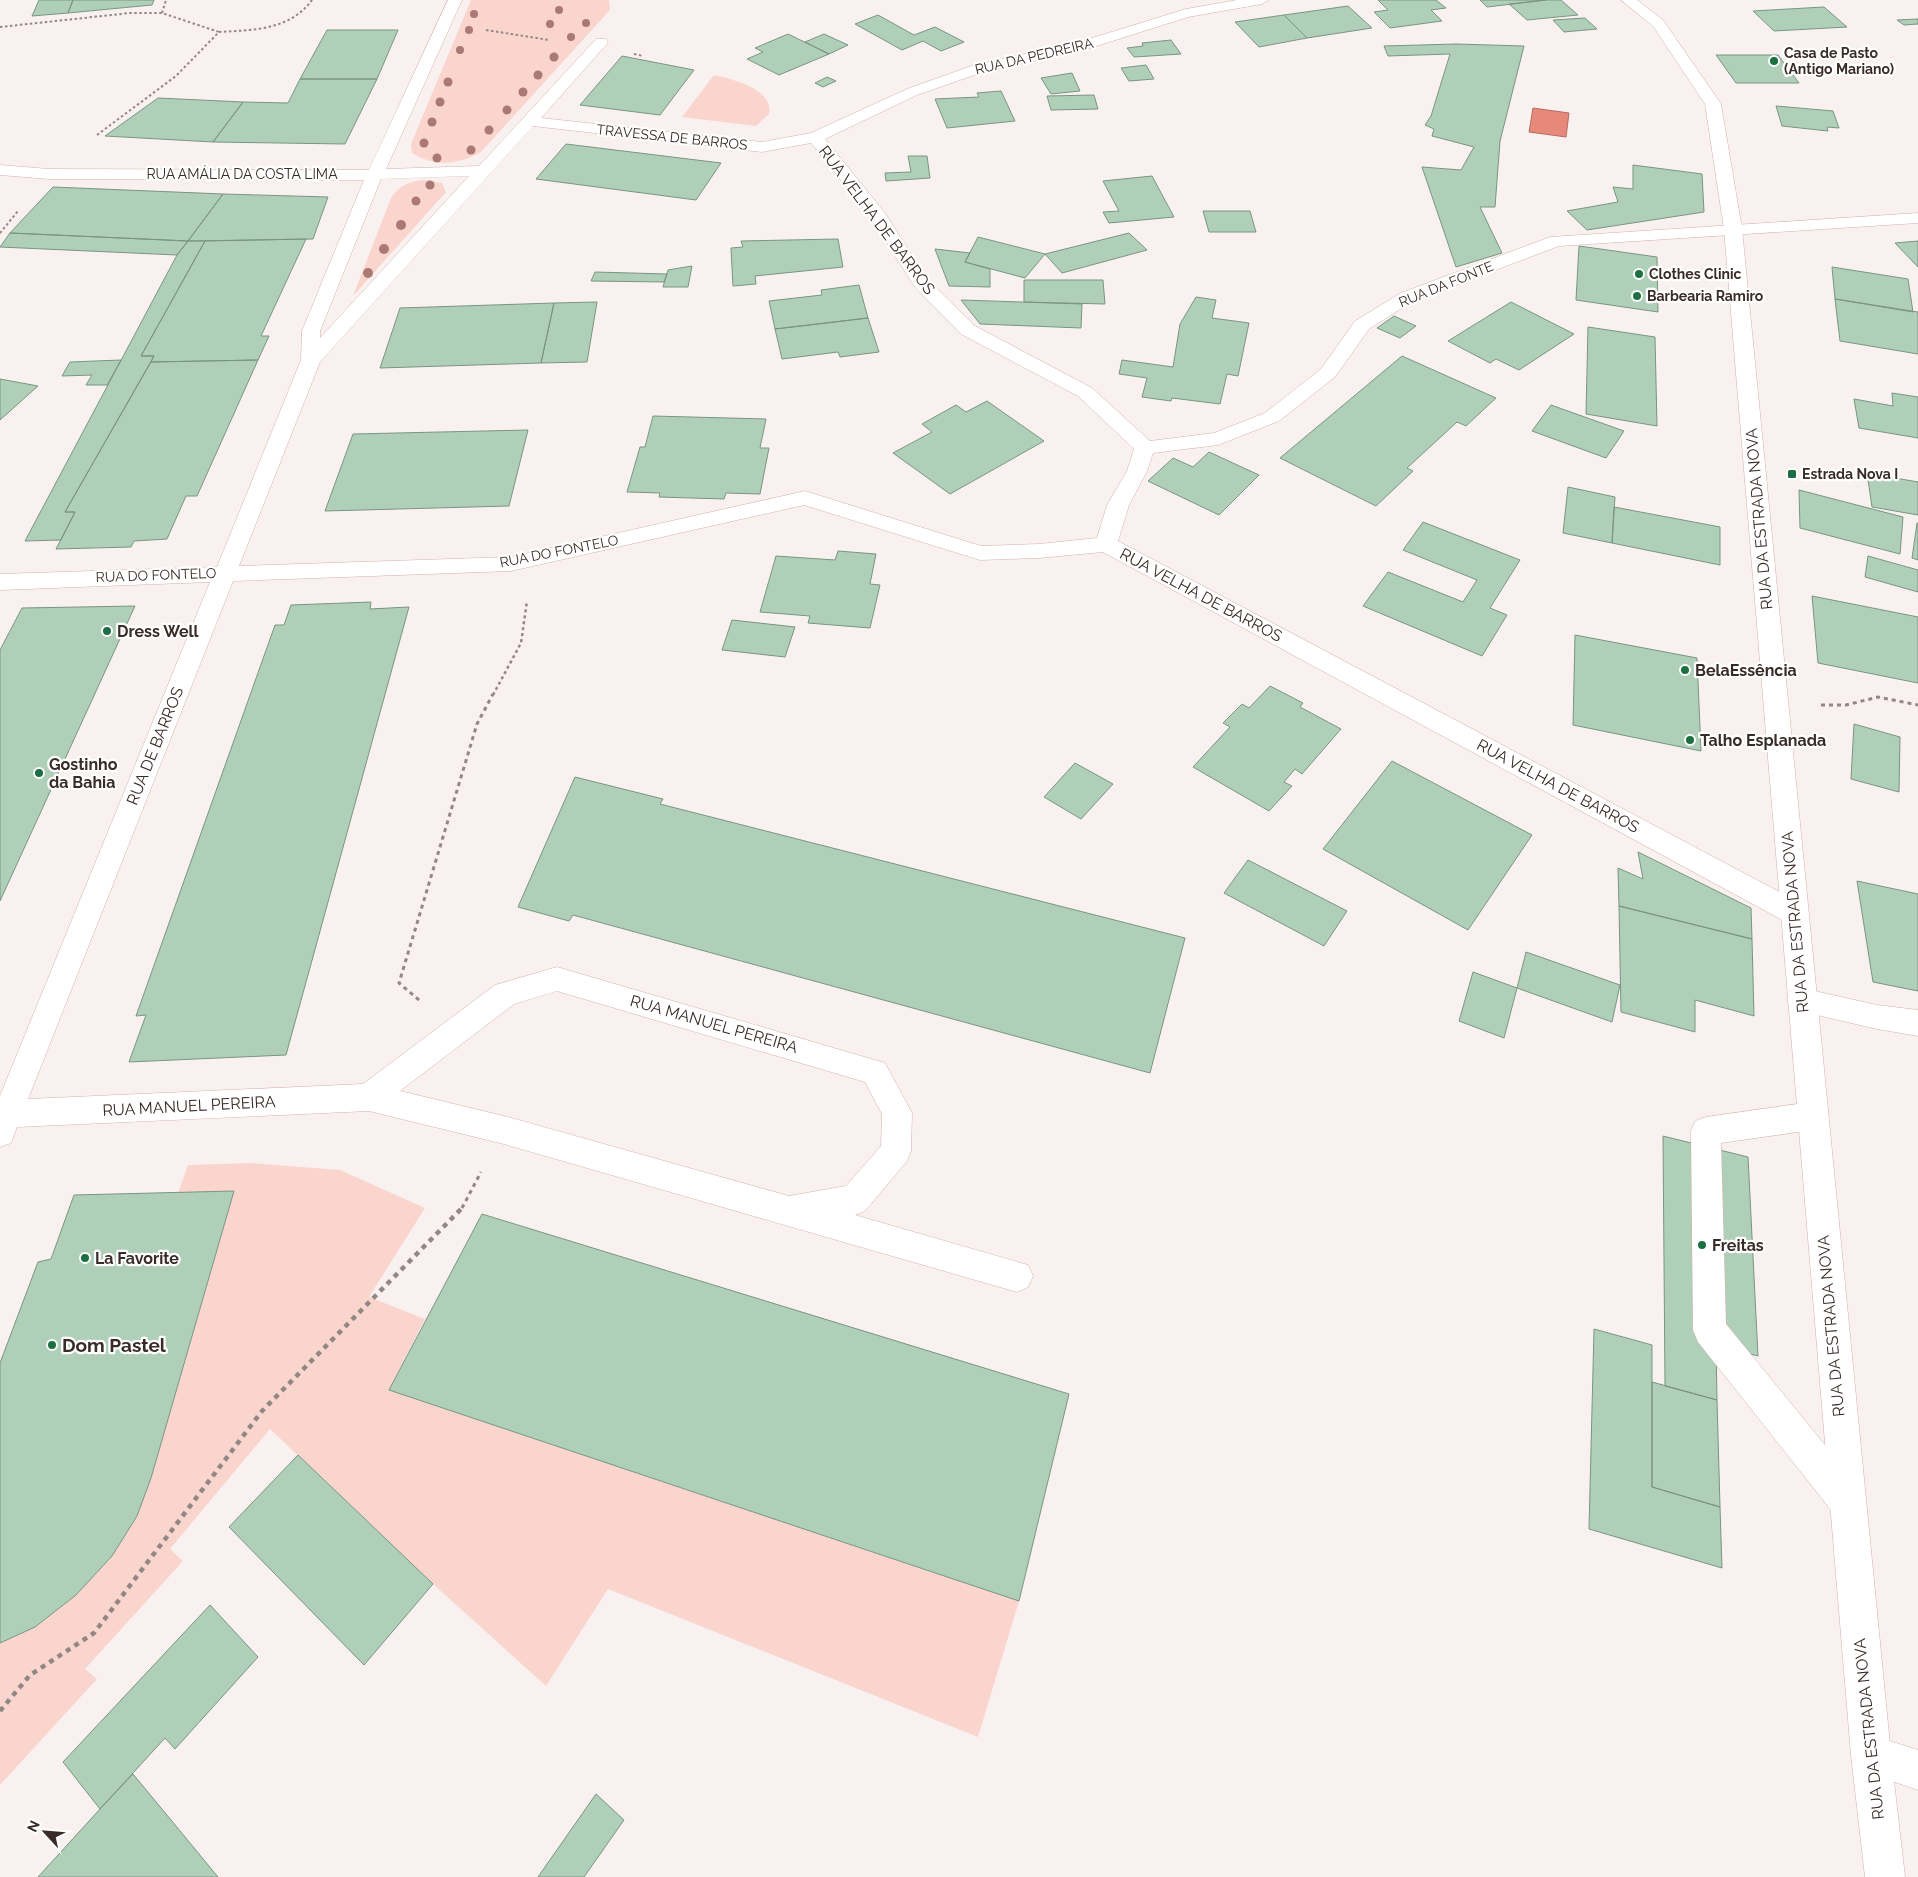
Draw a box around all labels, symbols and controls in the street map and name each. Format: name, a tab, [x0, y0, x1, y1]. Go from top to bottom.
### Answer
street label: RUA DA PEDREIRA	[973, 34, 1095, 77]
place label: Casa de Pasto (Antigo Mariano)	[1784, 45, 1894, 77]
marker: Casa de Pasto (Antigo Mariano)	[1768, 55, 1780, 67]
street label: TRAVESSA DE BARROS	[596, 121, 749, 153]
street label: RUA VELHA DE BARROS	[815, 142, 939, 298]
street label: RUA AMÁLIA DA COSTA LIMA	[146, 165, 338, 182]
street label: RUA DA FONTE	[1396, 258, 1496, 310]
place label: Clothes Clinic	[1649, 266, 1742, 282]
marker: Clothes Clinic	[1633, 268, 1645, 280]
place label: Barbearia Ramiro	[1647, 288, 1764, 304]
marker: Barbearia Ramiro	[1631, 290, 1643, 302]
street label: RUA DA ESTRADA NOVA	[1742, 427, 1776, 611]
place label: Estrada Nova I	[1802, 466, 1898, 482]
marker: Estrada Nova I	[1786, 468, 1798, 480]
street label: RUA DO FONTELO	[498, 532, 620, 570]
street label: RUA VELHA DE BARROS	[1117, 544, 1286, 646]
street label: RUA DO FONTELO	[95, 565, 217, 585]
place label: Dress Well	[117, 622, 200, 641]
marker: Dress Well	[101, 625, 113, 637]
place label: BelaEssência	[1695, 661, 1797, 680]
marker: BelaEssência	[1679, 664, 1691, 676]
street label: RUA DE BARROS	[123, 684, 187, 808]
place label: Talho Esplanada	[1700, 731, 1826, 750]
marker: Talho Esplanada	[1684, 734, 1696, 746]
street label: RUA VELHA DE BARROS	[1474, 735, 1643, 837]
place label: Gostinho da Bahia	[49, 755, 118, 792]
marker: Gostinho da Bahia	[33, 767, 45, 779]
street label: RUA DA ESTRADA NOVA	[1778, 830, 1812, 1014]
street label: RUA MANUEL PEREIRA	[628, 991, 800, 1057]
street label: RUA MANUEL PEREIRA	[102, 1092, 276, 1120]
street label: RUA DA ESTRADA NOVA	[1814, 1234, 1848, 1418]
place label: Freitas	[1712, 1236, 1764, 1255]
marker: Freitas	[1696, 1239, 1708, 1251]
place label: La Favorite	[95, 1249, 179, 1268]
marker: La Favorite	[79, 1252, 91, 1264]
place label: Dom Pastel	[62, 1334, 167, 1356]
marker: Dom Pastel	[46, 1339, 58, 1351]
street label: RUA DA ESTRADA NOVA	[1850, 1637, 1888, 1821]
north arrow	[20, 1807, 70, 1857]
text: N	[24, 1818, 43, 1835]

